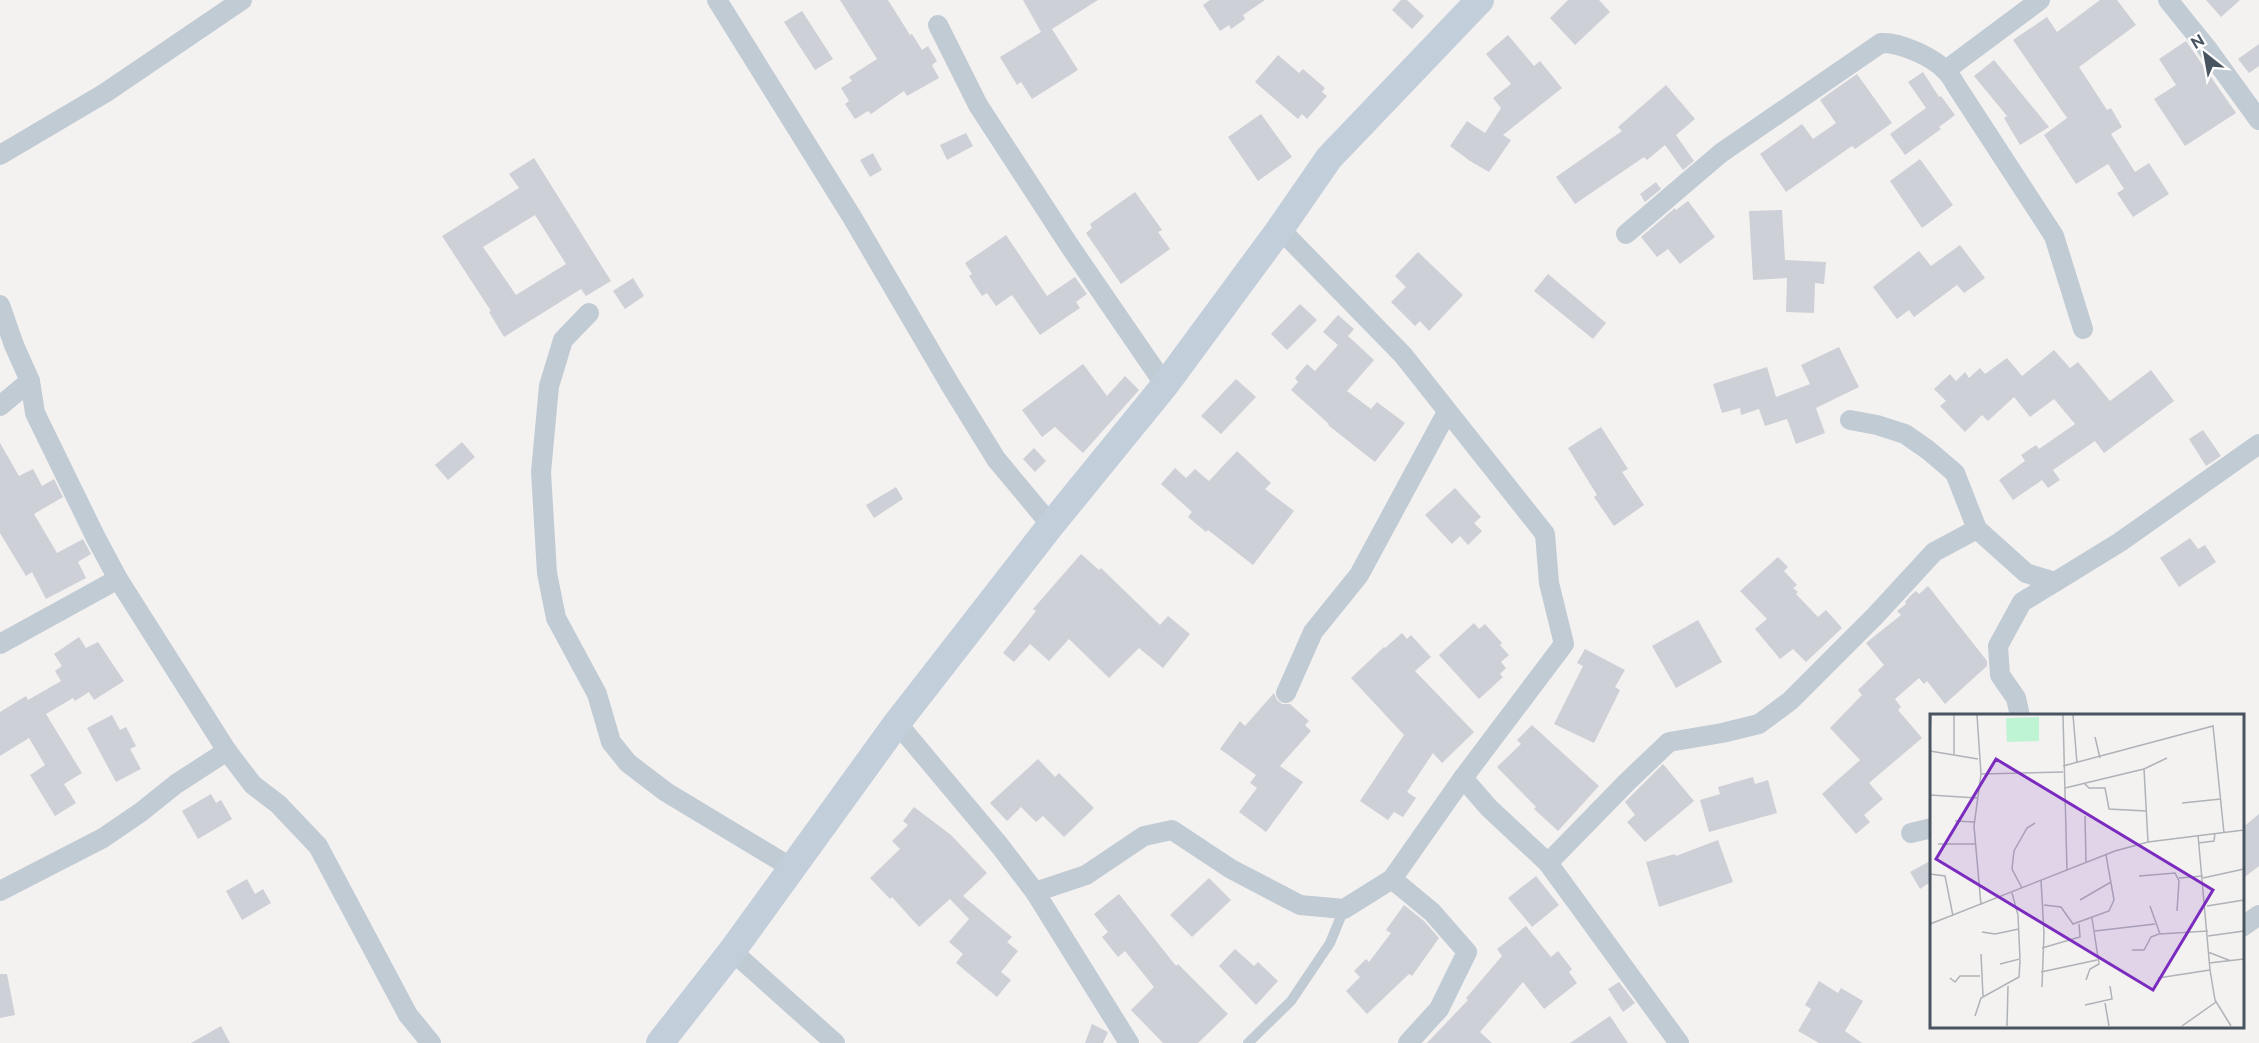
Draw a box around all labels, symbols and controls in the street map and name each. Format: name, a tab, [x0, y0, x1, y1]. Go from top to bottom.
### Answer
north arrow	[2175, 24, 2235, 84]
text: N	[2187, 30, 2208, 53]
inset map	[1930, 714, 2244, 1028]

